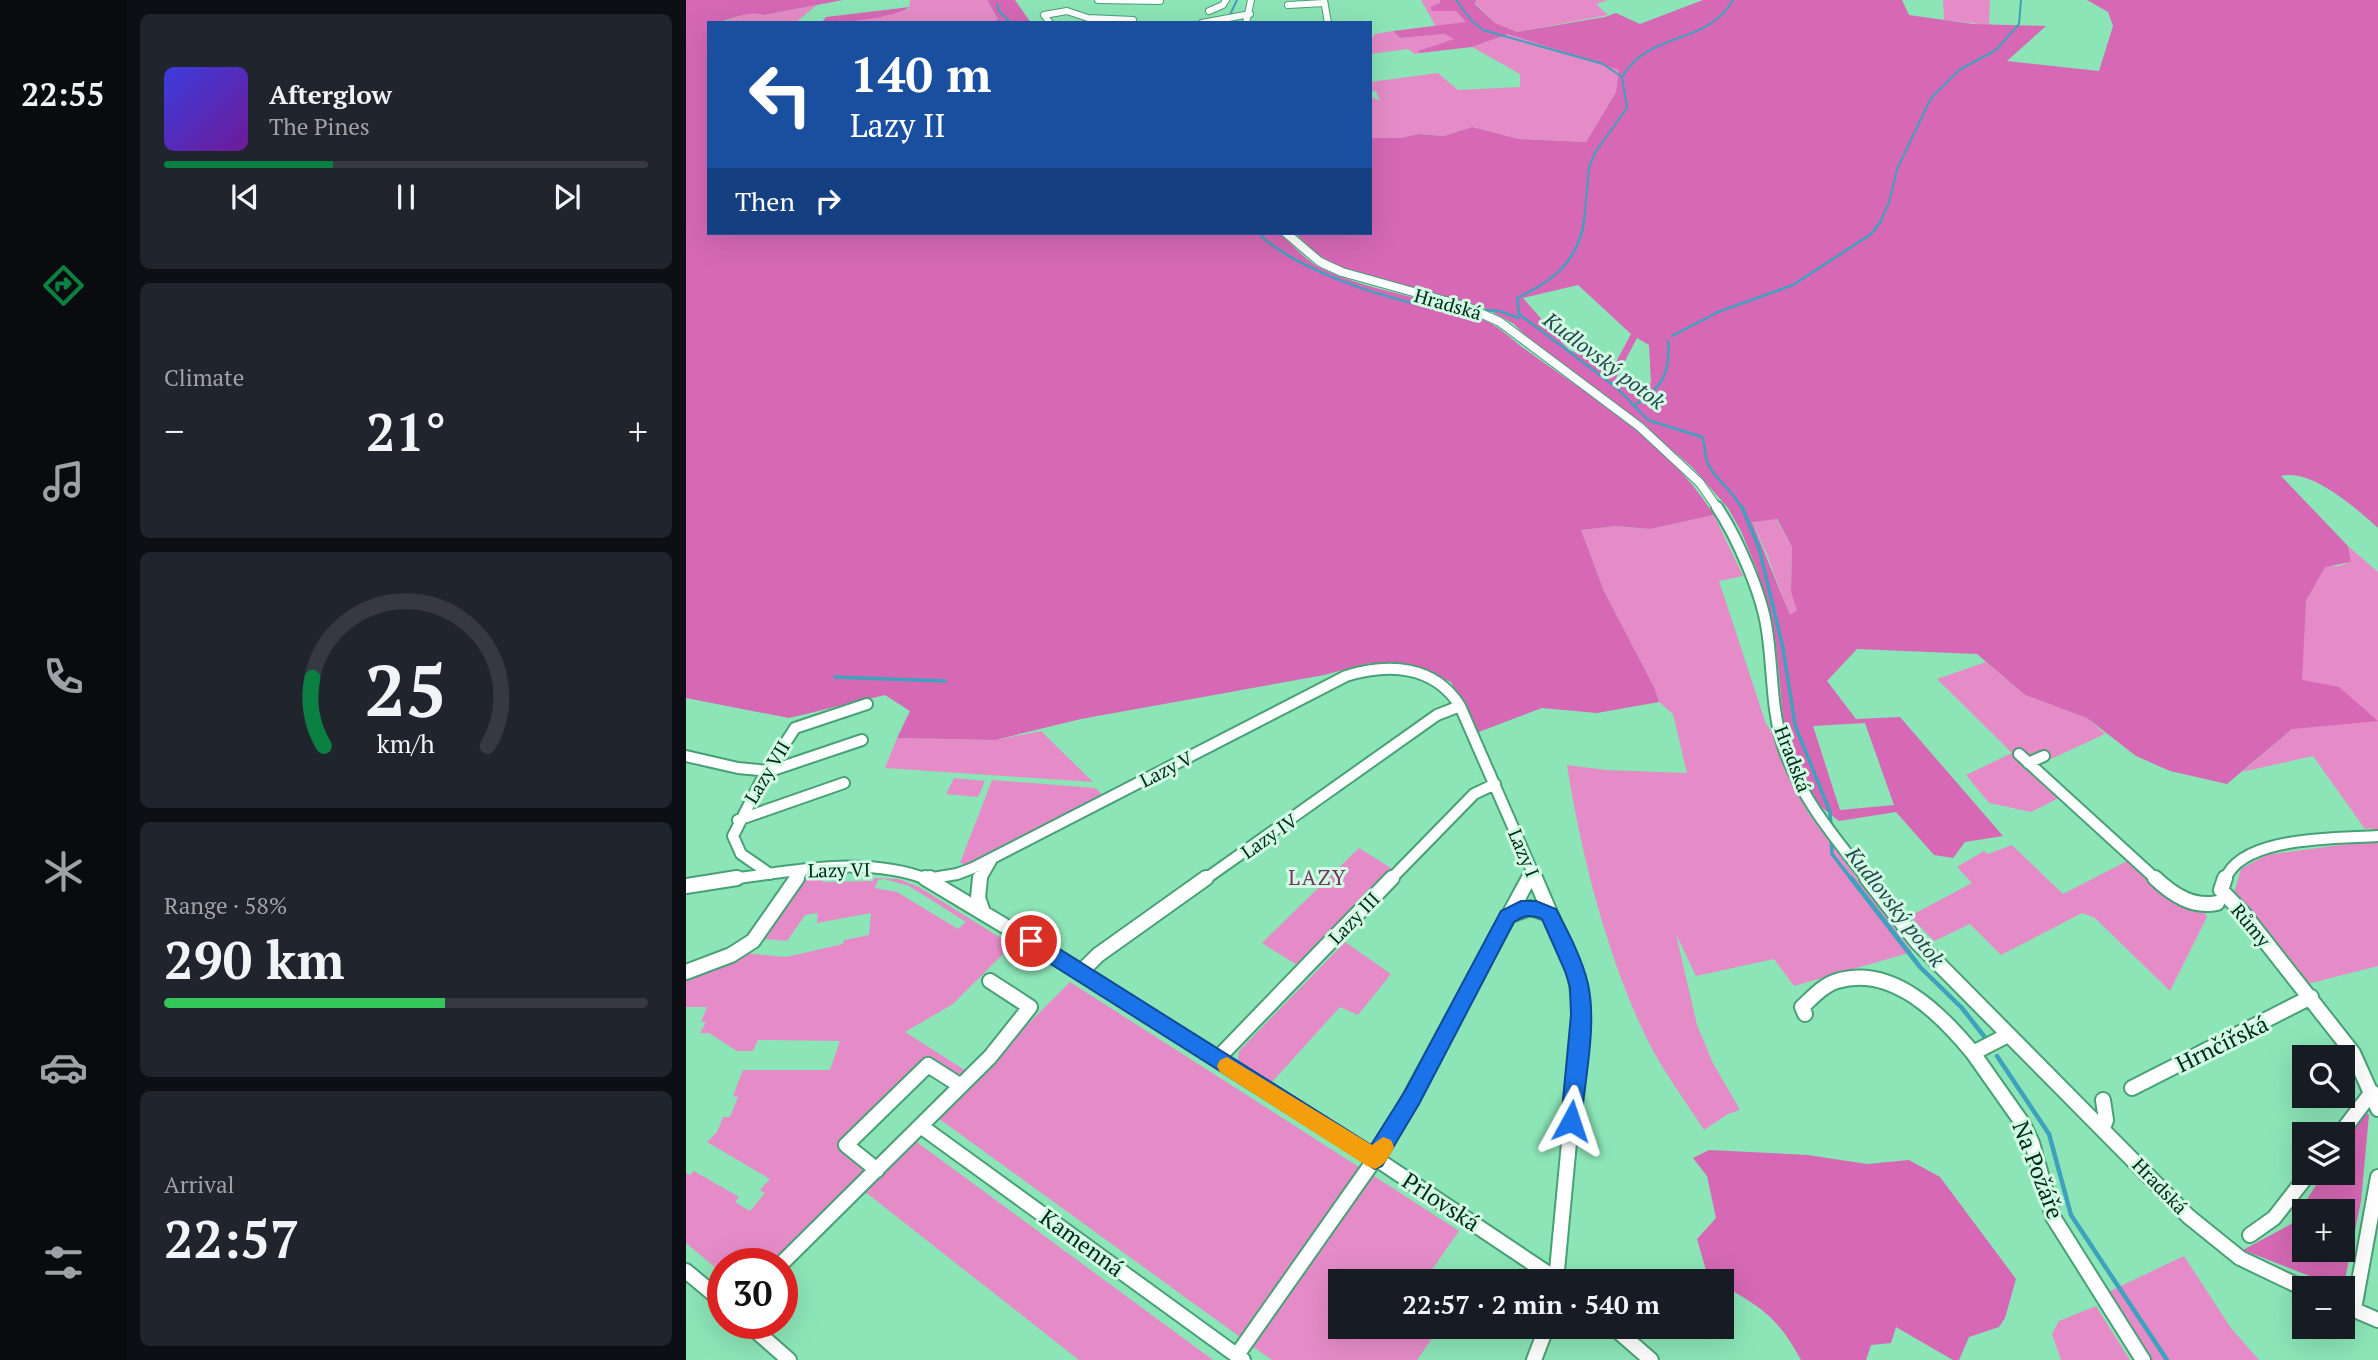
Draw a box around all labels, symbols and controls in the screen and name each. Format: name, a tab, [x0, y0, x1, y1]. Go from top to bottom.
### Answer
text: 140 m	[850, 41, 992, 106]
icon: left	[735, 49, 826, 140]
text: 22:55	[21, 73, 105, 115]
text: Afterglow	[269, 77, 392, 111]
text: Lazy II	[850, 104, 945, 146]
text: The Pines	[269, 111, 370, 142]
icon: previous	[226, 178, 264, 216]
icon: pause	[387, 178, 425, 216]
icon: next	[548, 178, 586, 216]
icon: right	[809, 182, 847, 220]
text: Then	[735, 184, 795, 218]
icon: directions	[39, 261, 88, 310]
street label: Hradská	[1412, 282, 1485, 325]
water label: Kudlovský potok	[1537, 305, 1672, 416]
text: Climate	[164, 362, 244, 393]
text: 21°	[366, 397, 446, 466]
text: −	[164, 406, 184, 456]
text: +	[628, 406, 648, 456]
icon: music	[39, 457, 88, 506]
text: 25	[365, 640, 447, 737]
icon: phone	[39, 652, 88, 701]
street label: Hradská	[1769, 722, 1818, 796]
text: km/h	[377, 727, 435, 760]
street label: Lazy VII	[738, 736, 795, 808]
street label: Lazy V	[1135, 745, 1196, 792]
street label: Lazy IV	[1236, 807, 1302, 864]
street label: Lazy I	[1503, 825, 1546, 881]
water label: Kudlovský potok	[1839, 840, 1952, 973]
icon: climate	[39, 847, 88, 896]
street label: Lazy VI	[808, 856, 870, 883]
district label: LAZY	[1288, 863, 1348, 891]
street label: Lazy III	[1323, 886, 1385, 949]
text: Range · 58%	[164, 890, 287, 921]
street label: Růmy	[2226, 898, 2277, 952]
pin	[1001, 911, 1061, 971]
icon: arrive	[1012, 922, 1050, 960]
text: 290 km	[164, 925, 345, 994]
street label: Hrnčířská	[2170, 1008, 2273, 1079]
icon: car	[39, 1043, 88, 1092]
map controls	[2292, 1045, 2355, 1339]
button: search	[2292, 1045, 2355, 1108]
position arrow	[1534, 1084, 1608, 1158]
street label: Na Požáře	[2006, 1116, 2071, 1223]
button: layers	[2292, 1122, 2355, 1185]
street label: Hradská	[2127, 1152, 2194, 1219]
street label: Prlovská	[1396, 1165, 1486, 1238]
text: Arrival	[164, 1169, 235, 1200]
button: +	[2292, 1199, 2355, 1262]
street label: Kamenná	[1034, 1202, 1131, 1284]
text: 22:57	[164, 1204, 299, 1273]
icon: filters	[39, 1238, 88, 1287]
speed limit sign: 30	[707, 1248, 798, 1339]
button: −	[2292, 1276, 2355, 1339]
text: 22:57 · 2 min · 540 m	[1402, 1287, 1660, 1321]

